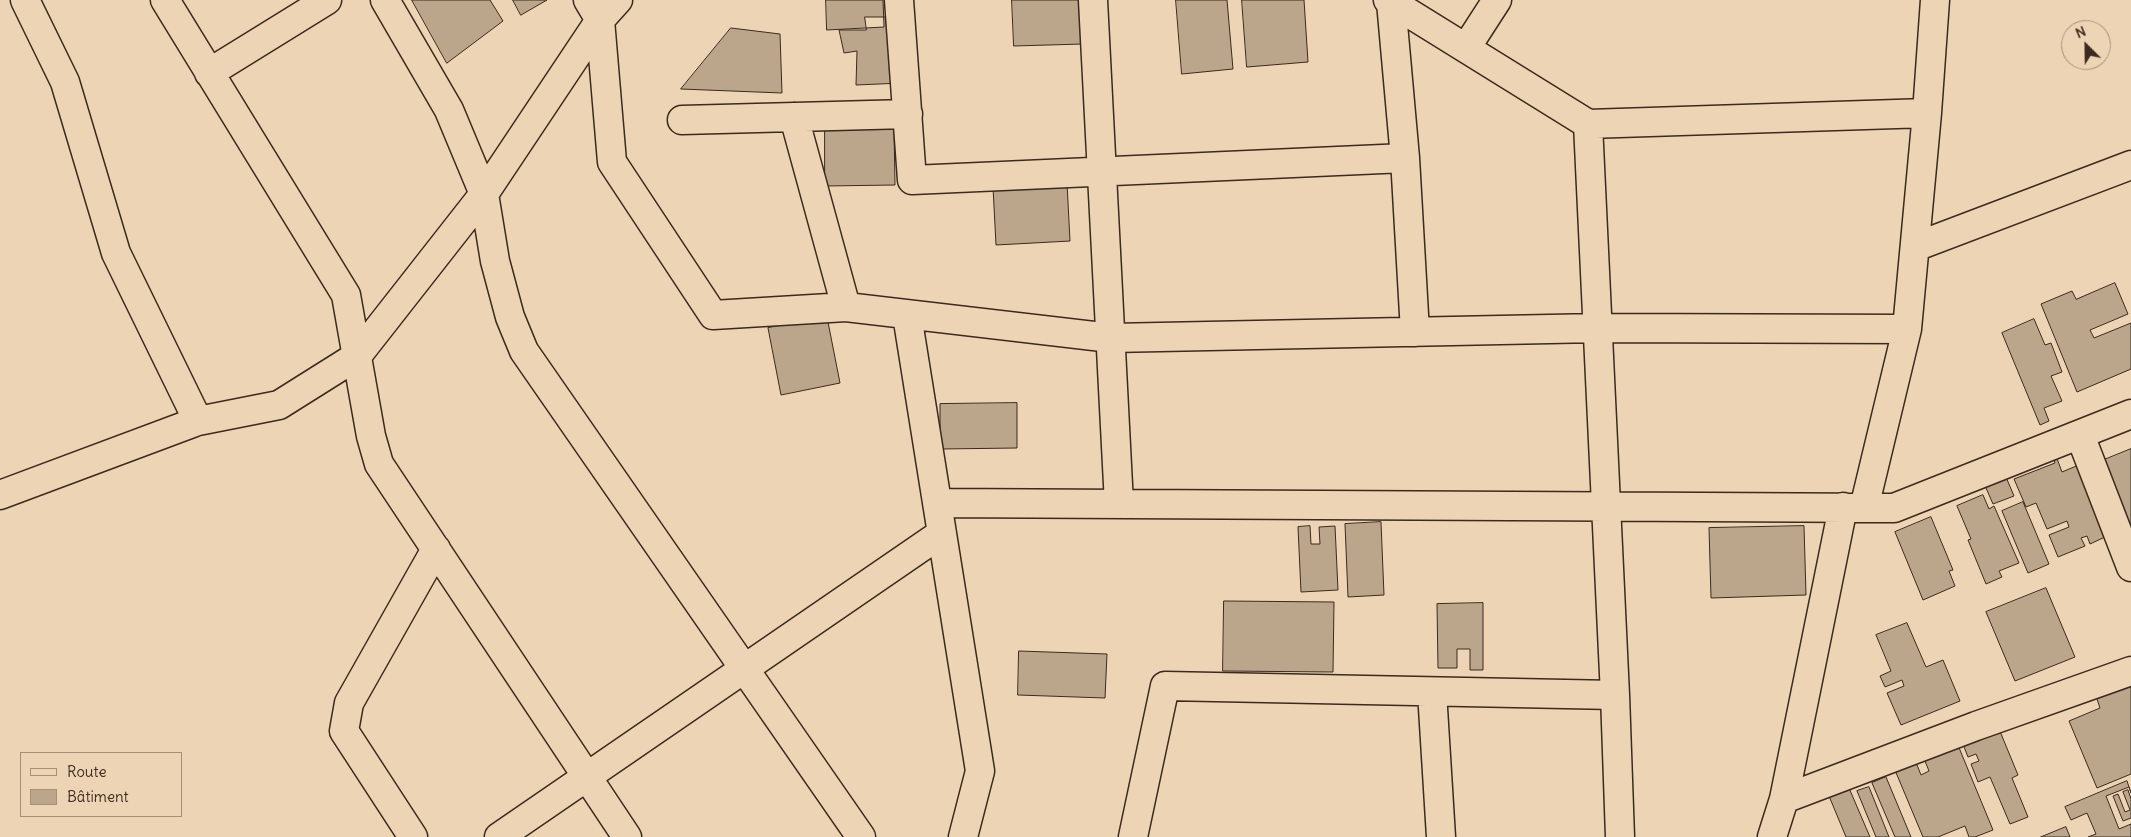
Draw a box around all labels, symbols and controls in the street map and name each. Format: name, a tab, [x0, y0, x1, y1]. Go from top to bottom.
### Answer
north arrow	[2061, 20, 2111, 70]
text: N	[2073, 22, 2089, 42]
legend	[20, 752, 182, 817]
text: Route	[67, 762, 107, 781]
text: Bâtiment	[67, 787, 129, 806]

